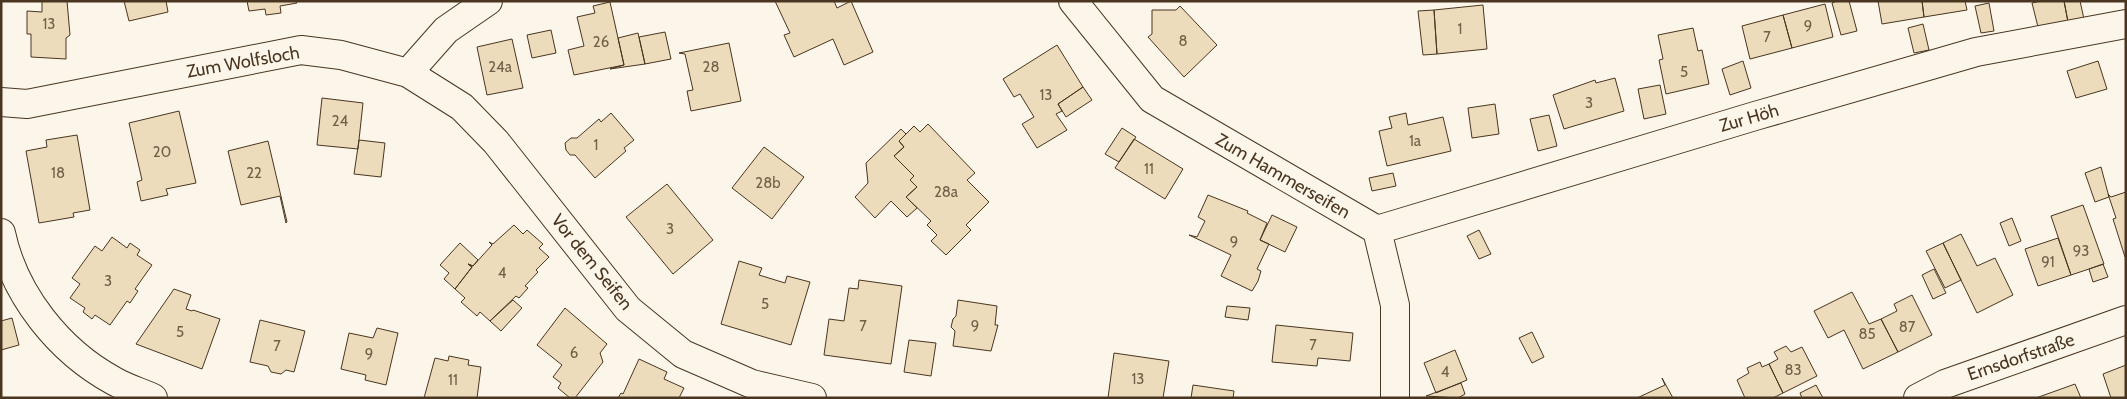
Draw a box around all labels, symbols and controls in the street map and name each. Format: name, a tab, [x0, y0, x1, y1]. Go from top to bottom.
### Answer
house number: 13	[42, 15, 56, 33]
house number: 9	[1804, 17, 1812, 35]
house number: 1	[1458, 20, 1462, 38]
house number: 7	[1763, 28, 1771, 46]
house number: 8	[1178, 32, 1188, 50]
house number: 26	[593, 33, 609, 51]
street label: Zum Wolfsloch	[185, 41, 301, 83]
house number: 24a	[488, 58, 513, 76]
house number: 28	[703, 58, 719, 76]
house number: 5	[1680, 63, 1688, 81]
house number: 13	[1039, 86, 1053, 104]
house number: 3	[1585, 94, 1593, 112]
street label: Zur Höh	[1717, 99, 1781, 137]
house number: 24	[332, 112, 349, 130]
street label: Zum Hammerseifen	[1212, 129, 1354, 223]
house number: 1a	[1409, 132, 1422, 150]
house number: 1	[594, 136, 598, 154]
house number: 20	[153, 143, 171, 161]
house number: 11	[1144, 160, 1154, 178]
house number: 18	[51, 164, 65, 182]
house number: 22	[246, 164, 262, 182]
house number: 28b	[755, 174, 781, 192]
house number: 28a	[934, 183, 959, 201]
street label: Vor dem Seifen	[547, 210, 637, 314]
house number: 3	[666, 220, 674, 238]
house number: 9	[1230, 233, 1238, 251]
house number: 93	[2073, 242, 2089, 260]
house number: 91	[2041, 253, 2055, 271]
house number: 4	[498, 264, 507, 282]
house number: 3	[104, 272, 112, 290]
house number: 5	[761, 295, 769, 313]
house number: 7	[859, 317, 867, 335]
house number: 9	[971, 317, 979, 335]
house number: 87	[1899, 318, 1916, 336]
house number: 5	[176, 323, 184, 341]
house number: 85	[1858, 325, 1876, 343]
street label: Ernsdorfstraße	[1965, 328, 2077, 386]
house number: 7	[1309, 336, 1317, 354]
house number: 7	[273, 337, 281, 355]
house number: 6	[570, 344, 578, 362]
house number: 9	[365, 345, 373, 363]
house number: 83	[1784, 361, 1802, 379]
house number: 4	[1441, 363, 1450, 381]
house number: 13	[1131, 370, 1145, 388]
house number: 11	[448, 371, 458, 389]

